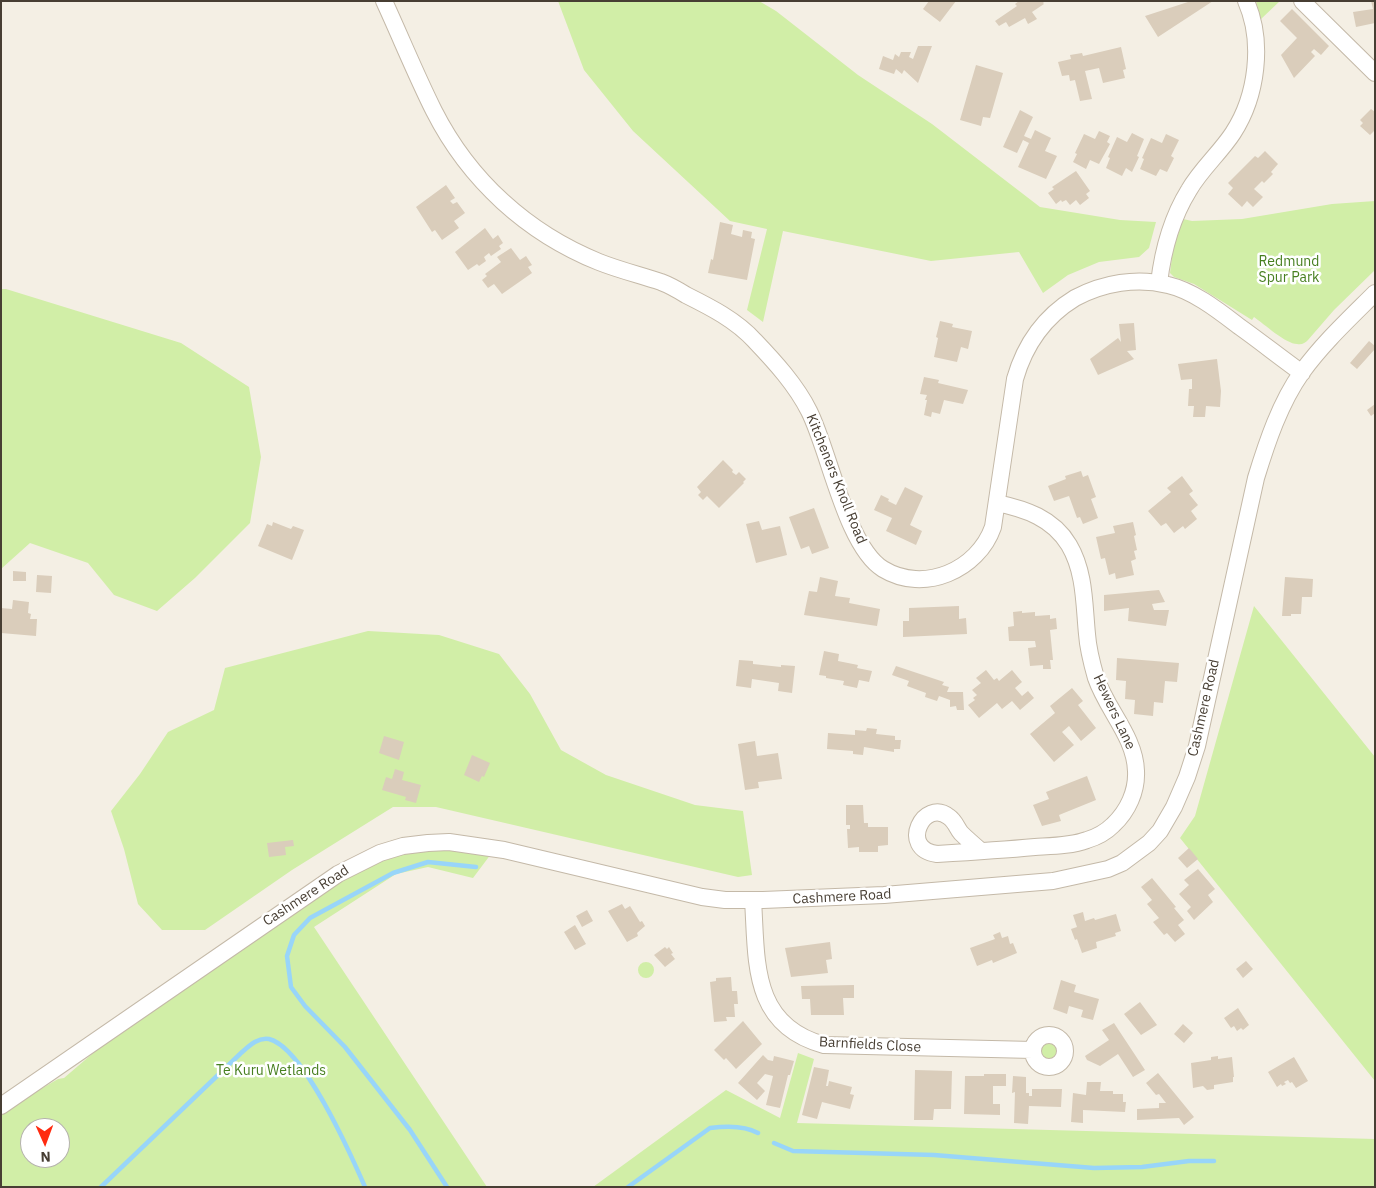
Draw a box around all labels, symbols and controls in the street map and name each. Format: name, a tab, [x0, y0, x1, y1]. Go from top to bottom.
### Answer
park label: Redmund Spur Park	[1259, 254, 1319, 286]
street label: Kitcheners Knoll Road	[802, 412, 870, 546]
street label: Cashmere Road	[1185, 658, 1223, 758]
street label: Hewers Lane	[1089, 672, 1139, 752]
street label: Cashmere Road	[260, 862, 352, 930]
street label: Cashmere Road	[792, 886, 892, 908]
street label: Barnfields Close	[819, 1034, 921, 1056]
park label: Te Kuru Wetlands	[216, 1063, 326, 1079]
north arrow	[20, 1118, 70, 1168]
text: N	[40, 1148, 51, 1166]

